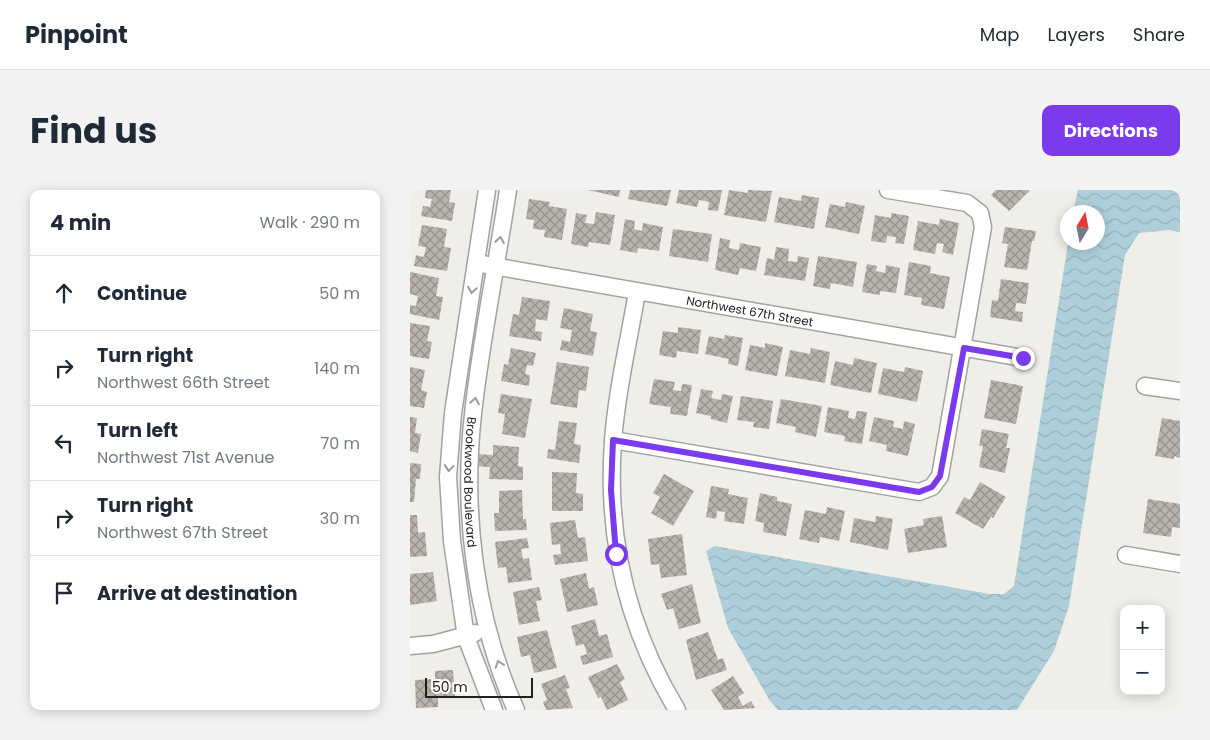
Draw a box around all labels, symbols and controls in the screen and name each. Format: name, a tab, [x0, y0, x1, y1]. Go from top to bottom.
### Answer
text: Pinpoint	[25, 18, 128, 51]
text: Map	[980, 22, 1020, 47]
text: Layers	[1048, 22, 1105, 47]
text: Share	[1133, 22, 1185, 47]
button: Directions	[1042, 105, 1180, 156]
text: Find us	[30, 106, 157, 155]
north arrow	[1060, 205, 1105, 250]
text: 4 min	[50, 208, 111, 237]
text: Walk · 290 m	[259, 211, 360, 234]
one-way arrow	[495, 236, 505, 244]
icon: ahead	[50, 279, 78, 307]
text: Continue	[97, 280, 187, 307]
text: 50 m	[319, 282, 360, 305]
one-way arrow	[467, 286, 478, 294]
street label: Northwest 67th Street	[685, 291, 815, 330]
text: Turn right	[97, 342, 193, 369]
route end	[1012, 347, 1035, 370]
icon: right	[50, 354, 78, 382]
text: 140 m	[314, 357, 360, 380]
text: Northwest 66th Street	[97, 371, 270, 394]
one-way arrow	[469, 396, 480, 404]
street label: Brookwood Boulevard	[461, 416, 481, 548]
text: Turn left	[97, 417, 178, 444]
icon: left	[50, 429, 78, 457]
text: 70 m	[320, 432, 360, 455]
text: Northwest 71st Avenue	[97, 446, 274, 469]
one-way arrow	[443, 465, 454, 473]
text: Turn right	[97, 492, 193, 519]
icon: right	[50, 504, 78, 532]
text: 30 m	[320, 507, 360, 530]
text: Northwest 67th Street	[97, 521, 268, 544]
route start	[605, 543, 628, 566]
icon: arrive	[50, 579, 78, 607]
text: Arrive at destination	[97, 580, 298, 607]
map controls	[1120, 605, 1165, 695]
button: +	[1120, 605, 1165, 650]
button: −	[1120, 650, 1165, 695]
one-way arrow	[495, 661, 505, 669]
scale bar	[425, 675, 532, 698]
text: 50 m	[432, 677, 468, 697]

